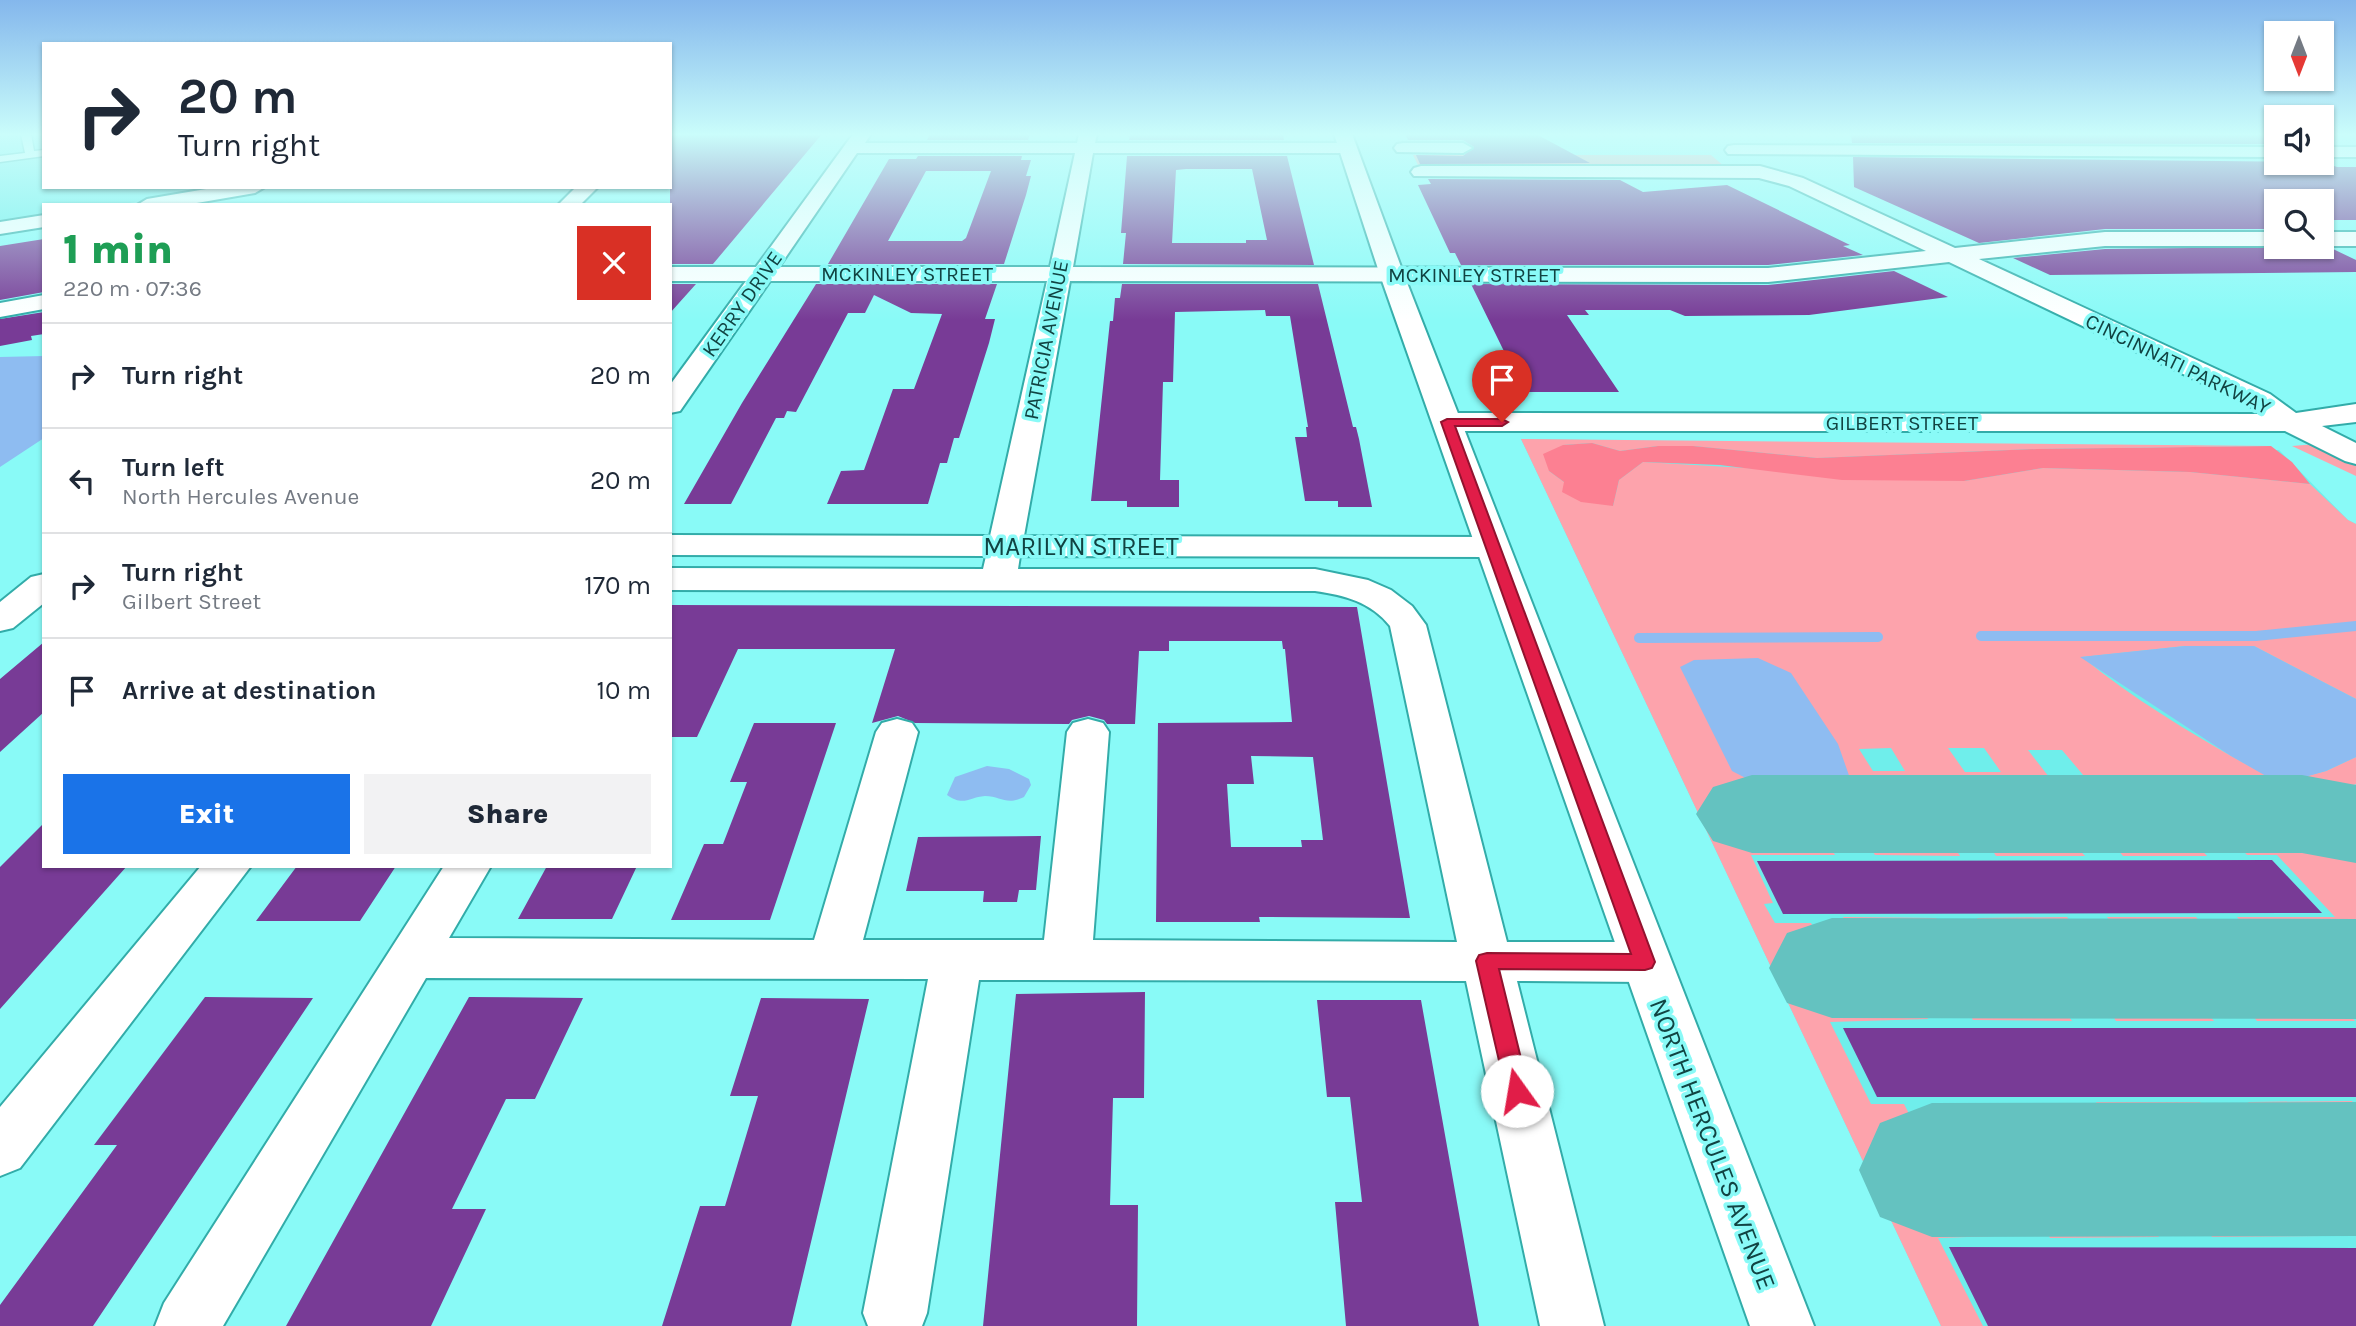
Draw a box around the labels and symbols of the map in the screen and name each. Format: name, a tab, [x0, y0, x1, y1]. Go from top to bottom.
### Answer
north arrow	[2264, 21, 2334, 91]
street label: KERRY DRIVE	[697, 247, 787, 361]
street label: PATRICIA AVENUE	[1019, 258, 1073, 422]
street label: MCKINLEY STREET	[821, 262, 993, 286]
street label: MCKINLEY STREET	[1388, 263, 1560, 287]
street label: CINCINNATI PARKWAY	[2082, 309, 2275, 419]
pin	[1472, 350, 1532, 422]
street label: GILBERT STREET	[1826, 411, 1979, 435]
street label: MARILYN STREET	[983, 531, 1179, 562]
street label: NORTH HERCULES AVENUE	[1643, 994, 1782, 1294]
position arrow	[1480, 1054, 1554, 1128]

